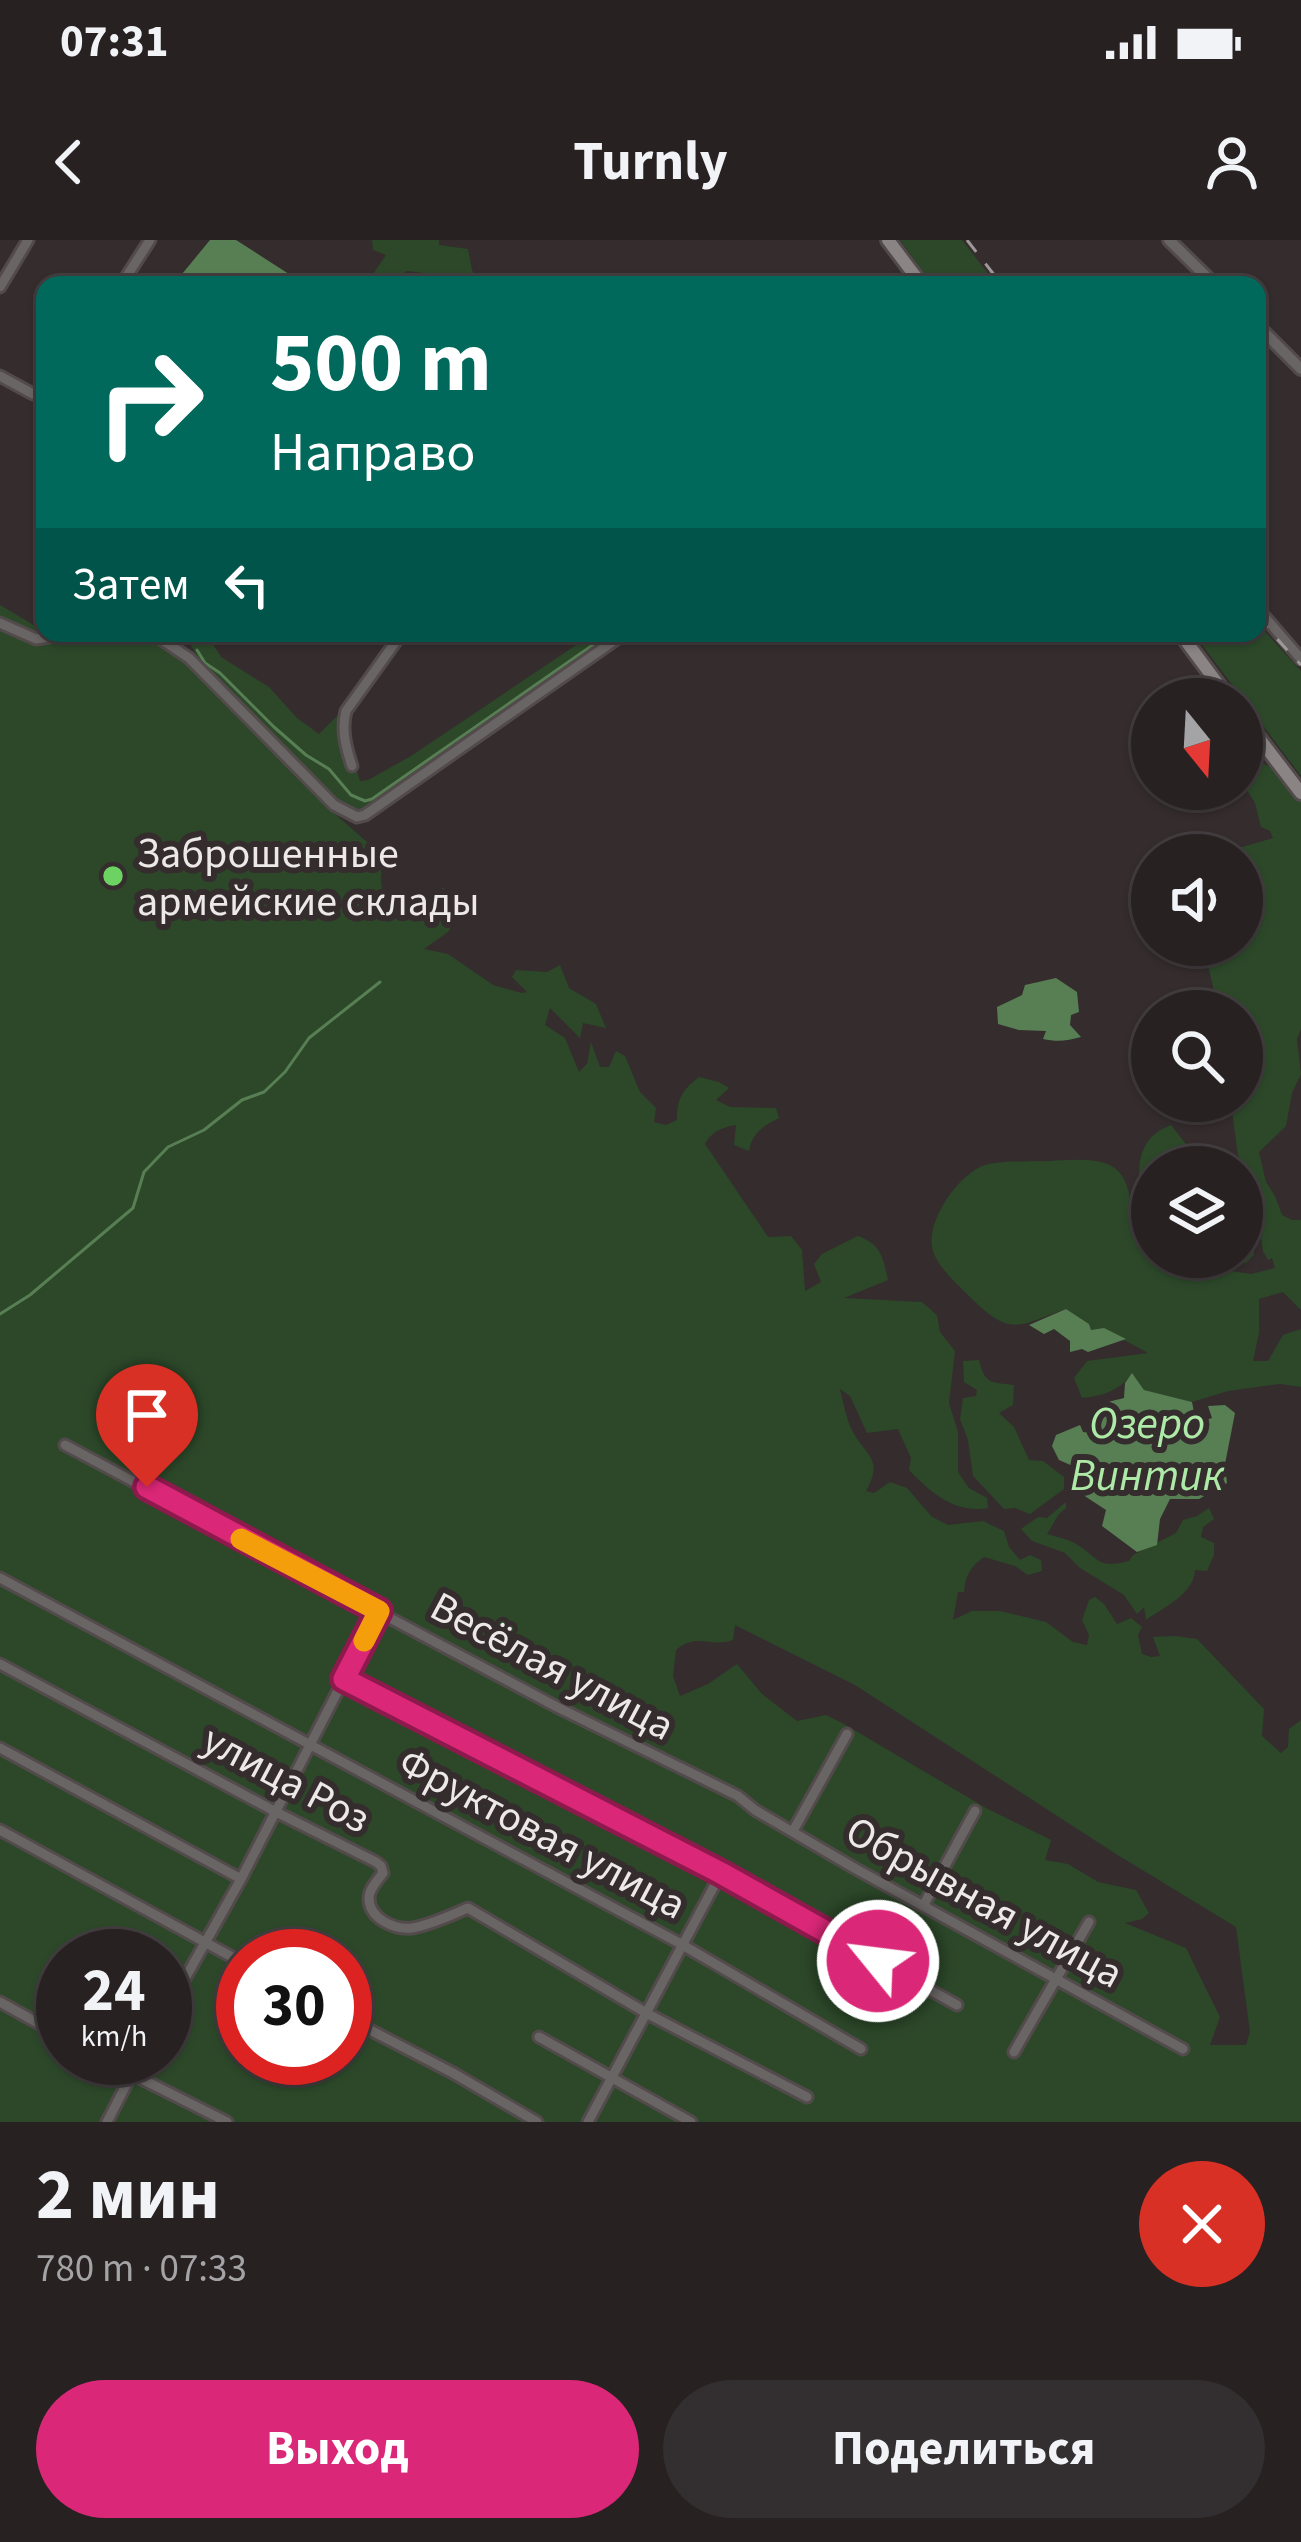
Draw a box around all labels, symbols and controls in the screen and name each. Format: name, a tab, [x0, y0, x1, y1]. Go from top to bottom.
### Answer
text: 07:31	[60, 10, 169, 74]
text: Turnly	[573, 124, 728, 201]
icon: back	[36, 129, 102, 195]
icon: person	[1199, 129, 1265, 195]
text: 500 m	[270, 304, 492, 424]
icon: right	[72, 324, 228, 480]
text: Направо	[270, 415, 475, 492]
icon: left	[214, 552, 280, 618]
text: Затем	[72, 553, 190, 617]
north arrow	[1131, 678, 1263, 810]
map controls	[1131, 678, 1263, 1278]
place label: Заброшенные армейские склады	[137, 824, 480, 932]
button: sound	[1131, 834, 1263, 966]
marker: Заброшенные армейские склады	[100, 863, 126, 889]
button: search	[1131, 990, 1263, 1122]
button: layers	[1131, 1146, 1263, 1278]
pin	[96, 1364, 198, 1487]
icon: arrive	[114, 1382, 180, 1448]
water label: Озеро Винтик	[1070, 1392, 1225, 1508]
street label: Весёлая улица	[420, 1577, 685, 1756]
street label: улица Роз	[191, 1710, 381, 1849]
street label: Фруктовая улица	[388, 1733, 696, 1935]
street label: Обрывная улица	[835, 1802, 1134, 2004]
position arrow	[815, 1898, 941, 2024]
speed limit sign: 30	[216, 1929, 372, 2085]
text: 24	[82, 1949, 146, 2034]
text: km/h	[81, 2015, 147, 2058]
text: 2 мин	[36, 2144, 220, 2247]
button: close	[1139, 2161, 1265, 2287]
text: 780 m · 07:33	[36, 2241, 247, 2297]
button: Выход	[36, 2380, 639, 2518]
button: Поделиться	[663, 2380, 1265, 2518]

